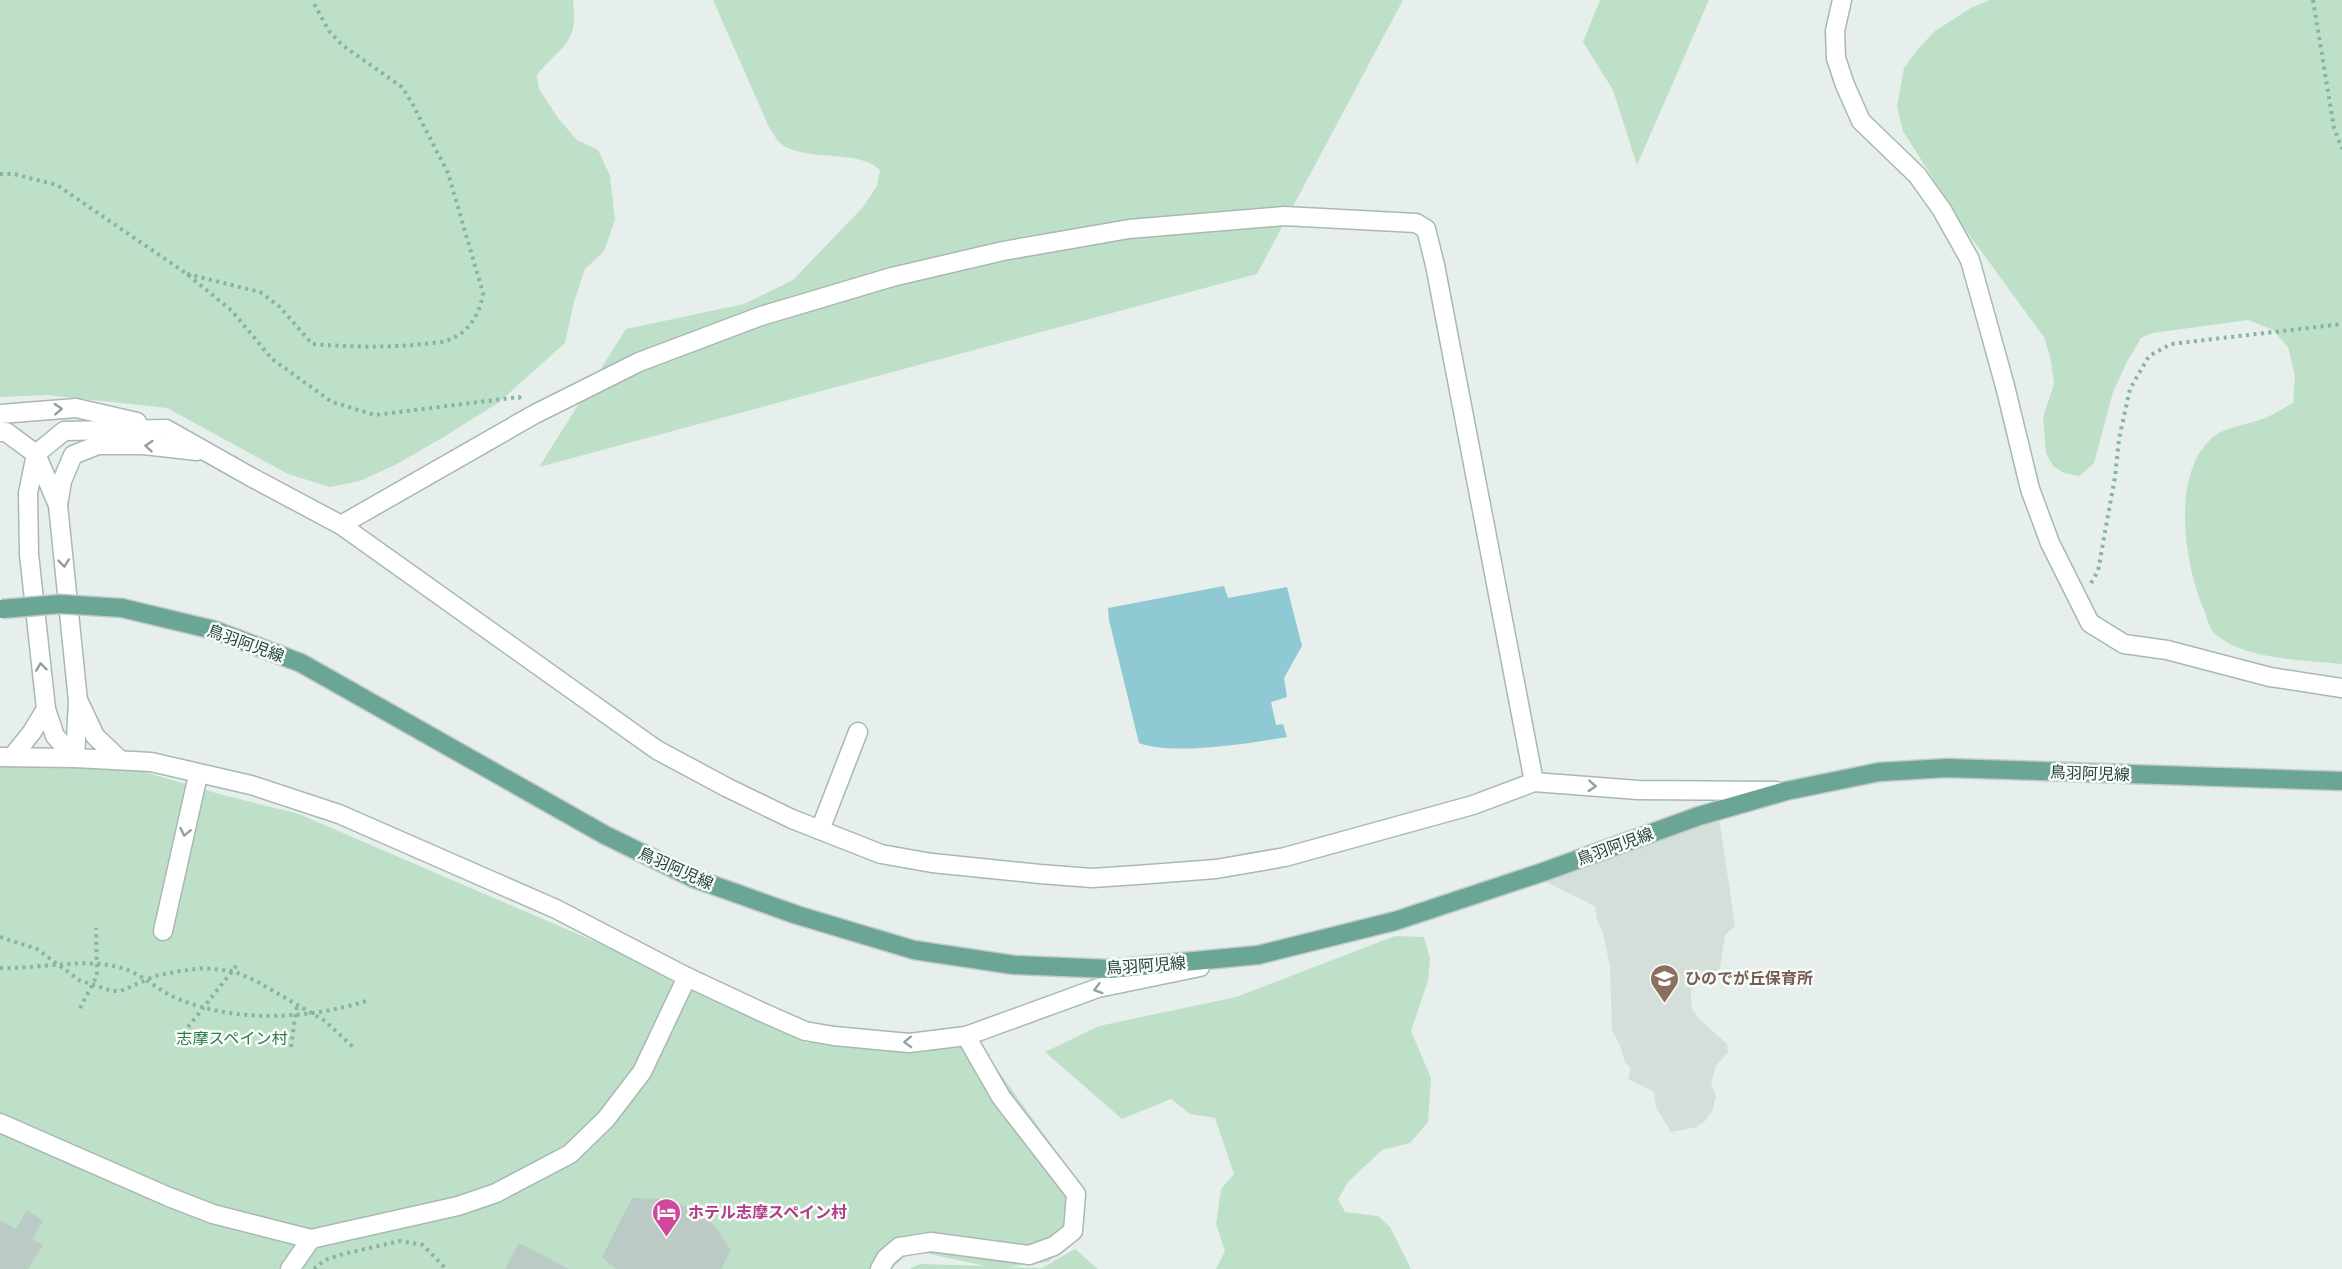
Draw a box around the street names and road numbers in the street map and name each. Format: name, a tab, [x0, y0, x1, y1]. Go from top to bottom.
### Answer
street label: 鳥羽阿児線	[205, 620, 287, 666]
street label: 鳥羽阿児線	[2050, 762, 2130, 784]
street label: 鳥羽阿児線	[1574, 823, 1656, 869]
street label: 鳥羽阿児線	[635, 843, 717, 893]
street label: 鳥羽阿児線	[1105, 952, 1187, 978]

